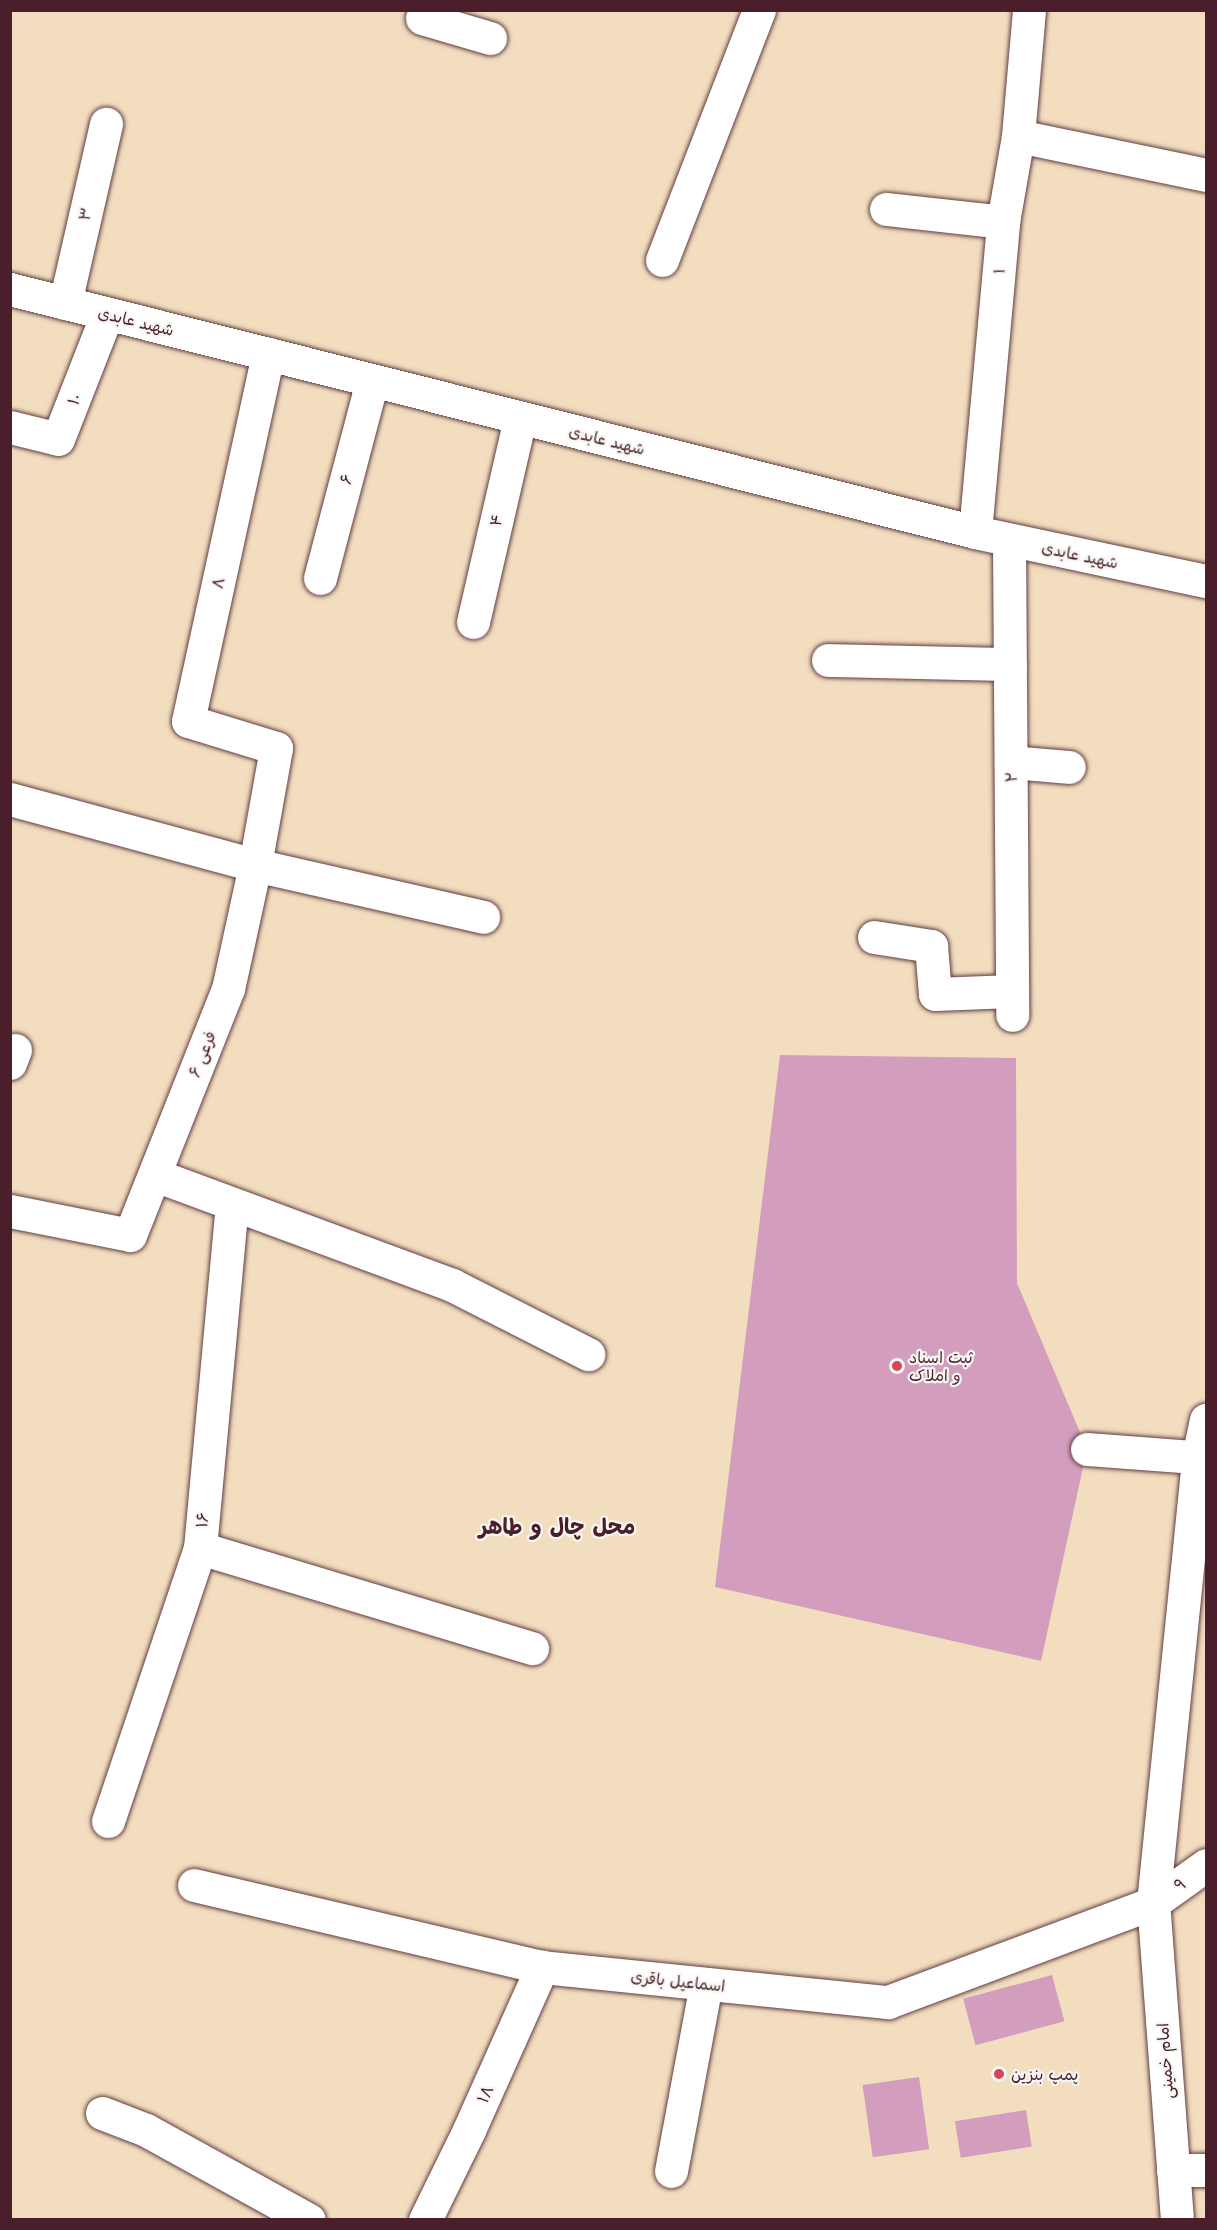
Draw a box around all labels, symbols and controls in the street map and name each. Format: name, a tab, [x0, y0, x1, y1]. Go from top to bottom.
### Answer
street label: ۳	[74, 205, 96, 223]
street label: ۱	[989, 267, 1009, 275]
street label: شهید عابدی	[96, 302, 176, 340]
street label: ۱۰	[63, 390, 85, 408]
street label: شهید عابدی	[567, 421, 647, 459]
street label: ۶	[335, 472, 357, 486]
street label: ۴	[485, 512, 507, 528]
street label: شهید عابدی	[1040, 538, 1120, 572]
street label: ۸	[207, 576, 229, 590]
street label: ۲	[1001, 772, 1021, 782]
street label: فرعی ۶	[184, 1028, 220, 1080]
place label: ثبت اسناد و املاک	[909, 1347, 973, 1385]
marker: ثبت اسناد و املاک	[890, 1359, 904, 1373]
street label: ۱۶	[192, 1511, 212, 1529]
district label: محل چال و طاهر	[479, 1513, 635, 1539]
street label: ۹	[1170, 1873, 1190, 1895]
street label: اسماعیل باقری	[630, 1966, 726, 1996]
street label: امام خمینی	[1153, 2022, 1177, 2100]
place label: پمپ بنزین	[1011, 2064, 1078, 2084]
marker: پمپ بنزین	[992, 2067, 1006, 2081]
street label: ۱۸	[473, 2082, 497, 2106]

